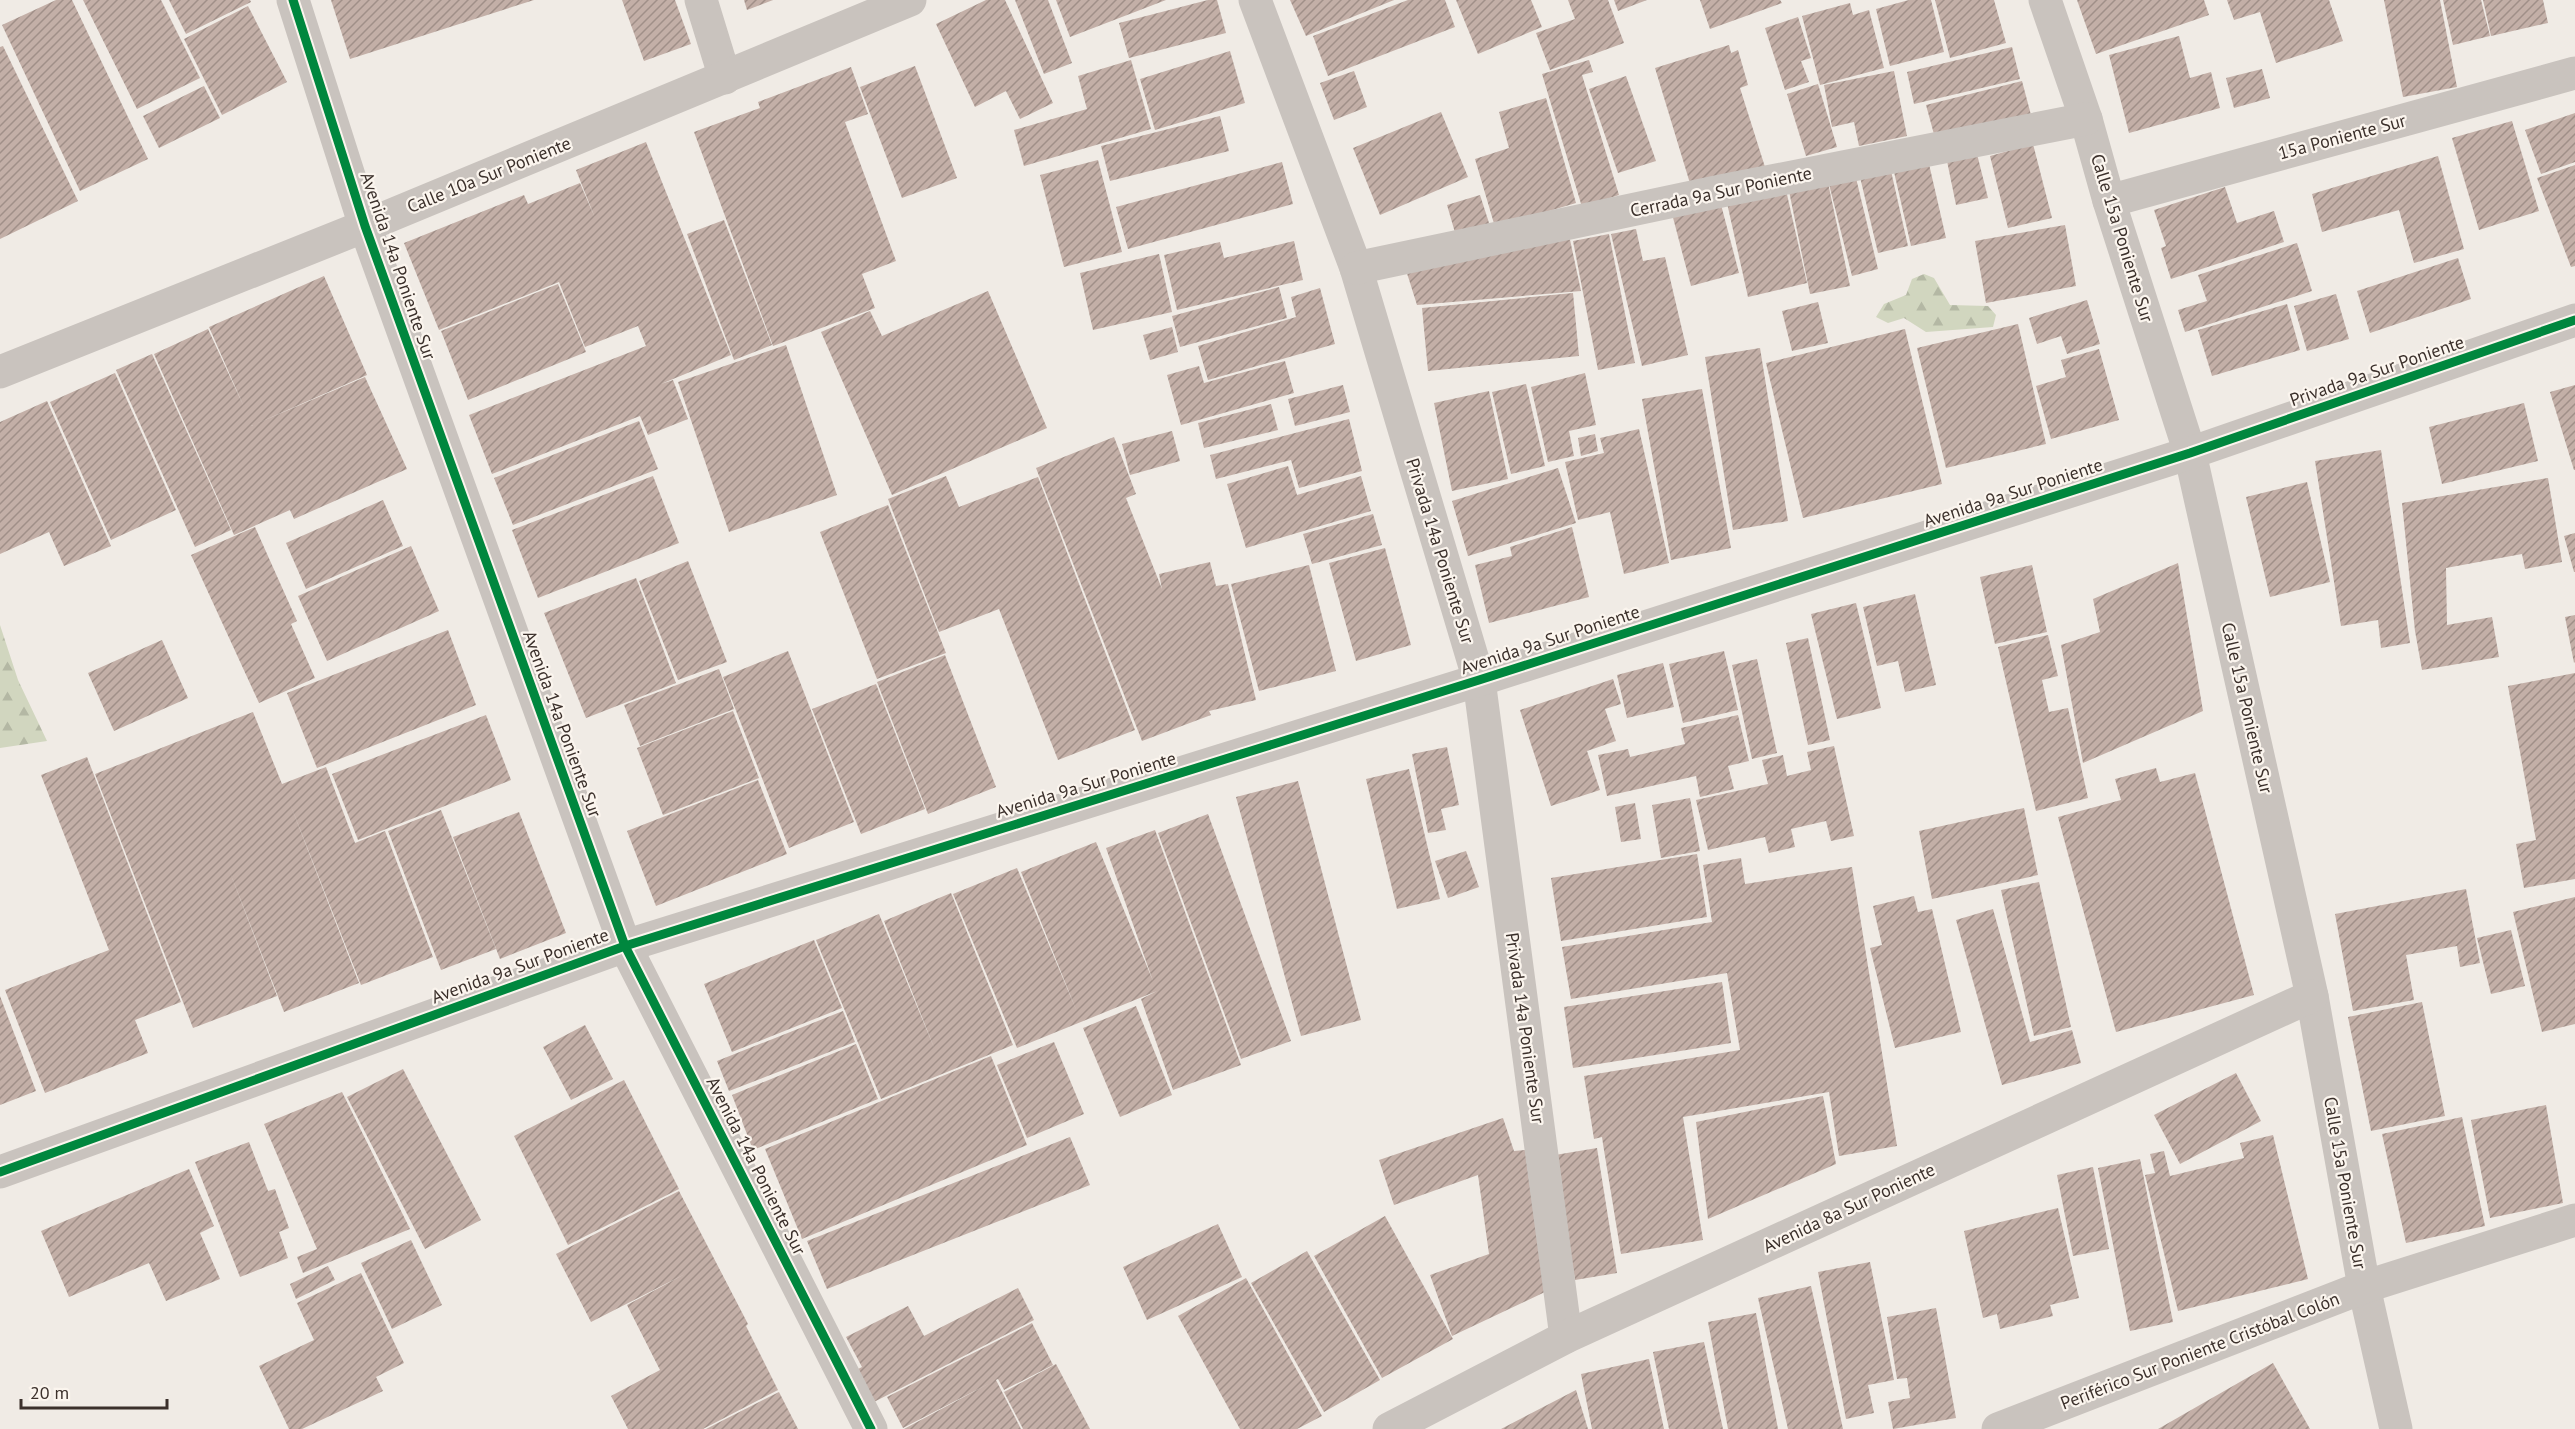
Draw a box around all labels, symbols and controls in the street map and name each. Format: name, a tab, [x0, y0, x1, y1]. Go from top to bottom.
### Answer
street label: 15a Poniente Sur	[2275, 108, 2408, 165]
street label: Calle 10a Sur Poniente	[404, 131, 574, 218]
street label: Calle 15a Poniente Sur	[2086, 151, 2159, 325]
street label: Cerrada 9a Sur Poniente	[1628, 161, 1814, 222]
street label: Avenida 14a Poniente Sur	[356, 169, 441, 363]
street label: Privada 9a Sur Poniente	[2287, 330, 2467, 411]
street label: Avenida 9a Sur Poniente	[1920, 453, 2105, 532]
street label: Privada 14a Poniente Sur	[1401, 455, 1480, 646]
street label: Avenida 9a Sur Poniente	[1457, 600, 1642, 679]
street label: Calle 15a Poniente Sur	[2217, 620, 2278, 796]
street label: Avenida 14a Poniente Sur	[518, 627, 607, 820]
street label: Avenida 9a Sur Poniente	[993, 746, 1179, 823]
street label: Avenida 9a Sur Poniente	[428, 923, 612, 1008]
street label: Privada 14a Poniente Sur	[1501, 931, 1550, 1125]
street label: Avenida 14a Poniente Sur	[701, 1073, 811, 1259]
street label: Calle 15a Poniente Sur	[2319, 1095, 2372, 1271]
street label: Avenida 8a Sur Poniente	[1759, 1158, 1938, 1258]
street label: Periférico Sur Poniente Cristóbal Colón	[2057, 1287, 2343, 1414]
scale bar	[21, 1372, 166, 1410]
text: 20 m	[30, 1381, 69, 1404]

